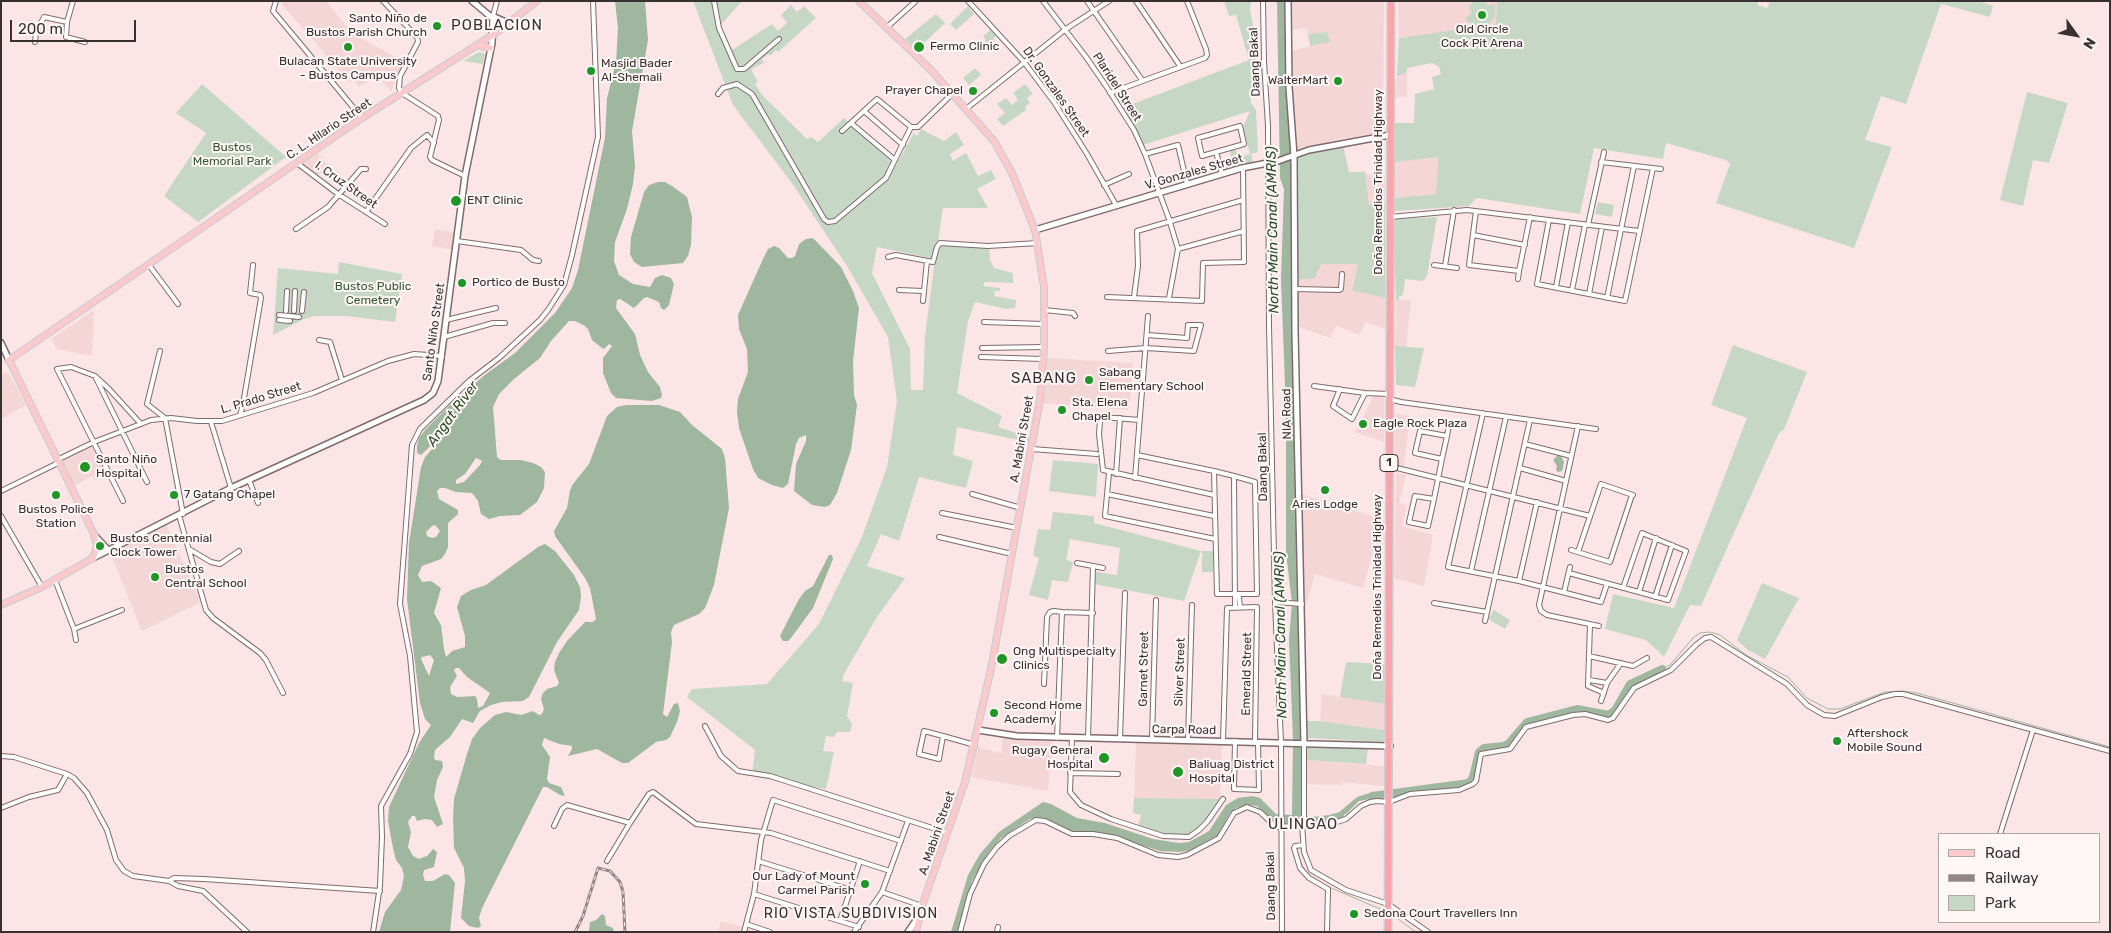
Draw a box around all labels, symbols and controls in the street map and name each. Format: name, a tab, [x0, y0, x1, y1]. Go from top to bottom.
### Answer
marker: Old Circle Cock Pit Arena	[1476, 9, 1488, 21]
scale bar	[12, 10, 139, 42]
north arrow	[2051, 10, 2101, 60]
place label: Santo Niño de Bustos Parish Church	[306, 12, 427, 40]
district label: POBLACION	[450, 17, 544, 35]
text: 200 m	[18, 20, 63, 38]
marker: Santo Niño de Bustos Parish Church	[431, 20, 443, 32]
place label: Old Circle Cock Pit Arena	[1441, 23, 1523, 51]
street label: Daang Bakal	[1247, 27, 1263, 97]
text: N	[2079, 34, 2099, 52]
marker: Fermo Clinic	[912, 40, 926, 54]
place label: Fermo Clinic	[930, 40, 999, 54]
marker: Bulacan State University - Bustos Campus	[342, 41, 354, 53]
street label: Dr. Gonzales Street	[1020, 44, 1092, 140]
street label: Plaridel Street	[1089, 50, 1145, 124]
place label: Bulacan State University - Bustos Campus	[279, 55, 417, 83]
place label: Masjid Bader Al-Shemali	[601, 57, 672, 85]
marker: Masjid Bader Al-Shemali	[585, 65, 597, 77]
place label: WalterMart	[1268, 74, 1328, 88]
marker: WalterMart	[1332, 75, 1344, 87]
place label: Prayer Chapel	[885, 84, 963, 98]
marker: Prayer Chapel	[967, 85, 979, 97]
street label: Doña Remedios Trinidad Highway	[1372, 89, 1386, 275]
street label: C. L. Hilario Street	[284, 95, 374, 163]
park label: Bustos Memorial Park	[193, 141, 271, 169]
water label: North Main Canal (AMRIS)	[1263, 146, 1283, 314]
street label: V. Gonzales Street	[1143, 151, 1245, 193]
street label: I. Cruz Street	[312, 158, 380, 212]
marker: ENT Clinic	[449, 194, 463, 208]
place label: ENT Clinic	[467, 194, 523, 208]
place label: Portico de Busto	[472, 276, 565, 290]
marker: Portico de Busto	[456, 277, 468, 289]
park label: Bustos Public Cemetery	[335, 280, 411, 308]
street label: Santo Niño Street	[420, 282, 448, 382]
place label: Sabang Elementary School	[1099, 366, 1204, 394]
district label: SABANG	[1010, 370, 1078, 388]
marker: Sabang Elementary School	[1083, 374, 1095, 386]
water label: Angat River	[424, 378, 482, 450]
street label: L. Prado Street	[219, 379, 303, 417]
street label: NIA Road	[1279, 388, 1295, 440]
street label: A. Mabini Street	[1007, 394, 1037, 484]
place label: Sta. Elena Chapel	[1072, 396, 1128, 424]
marker: Sta. Elena Chapel	[1056, 404, 1068, 416]
place label: Eagle Rock Plaza	[1373, 417, 1467, 431]
marker: Eagle Rock Plaza	[1357, 418, 1369, 430]
street label: Daang Bakal	[1255, 432, 1271, 502]
place label: Santo Niño Hospital	[96, 453, 157, 481]
road number: 1	[1380, 454, 1398, 472]
marker: Santo Niño Hospital	[78, 460, 92, 474]
marker: Aries Lodge	[1319, 484, 1331, 496]
place label: 7 Gatang Chapel	[184, 488, 275, 502]
marker: Bustos Police Station	[50, 489, 62, 501]
marker: 7 Gatang Chapel	[168, 489, 180, 501]
street label: Doña Remedios Trinidad Highway	[1371, 494, 1385, 680]
place label: Aries Lodge	[1292, 498, 1358, 512]
place label: Bustos Police Station	[18, 503, 94, 531]
place label: Bustos Centennial Clock Tower	[110, 532, 212, 560]
marker: Bustos Centennial Clock Tower	[94, 540, 106, 552]
water label: North Main Canal (AMRIS)	[1271, 551, 1291, 719]
place label: Bustos Central School	[165, 563, 247, 591]
marker: Bustos Central School	[149, 571, 161, 583]
street label: Garnet Street	[1136, 631, 1152, 707]
street label: Emerald Street	[1239, 632, 1255, 716]
street label: Silver Street	[1172, 637, 1188, 707]
place label: Ong Multispecialty Clinics	[1013, 645, 1116, 673]
marker: Ong Multispecialty Clinics	[995, 652, 1009, 666]
place label: Second Home Academy	[1004, 699, 1082, 727]
marker: Second Home Academy	[988, 707, 1000, 719]
street label: Carpa Road	[1152, 722, 1216, 738]
place label: Aftershock Mobile Sound	[1847, 727, 1922, 755]
marker: Aftershock Mobile Sound	[1831, 735, 1843, 747]
place label: Rugay General Hospital	[1012, 744, 1093, 772]
marker: Rugay General Hospital	[1097, 751, 1111, 765]
place label: Baliuag District Hospital	[1189, 758, 1274, 786]
marker: Baliuag District Hospital	[1171, 765, 1185, 779]
street label: A. Mabini Street	[916, 789, 958, 877]
district label: ULINGAO	[1267, 816, 1339, 834]
legend	[1938, 833, 2101, 923]
text: Road	[1985, 844, 2021, 862]
street label: Daang Bakal	[1263, 851, 1279, 921]
text: Railway	[1985, 869, 2039, 887]
place label: Our Lady of Mount Carmel Parish	[752, 870, 855, 898]
marker: Our Lady of Mount Carmel Parish	[859, 878, 871, 890]
text: Park	[1985, 894, 2016, 912]
district label: RIO VISTA SUBDIVISION	[761, 906, 941, 922]
place label: Sedona Court Travellers Inn	[1364, 907, 1517, 921]
marker: Sedona Court Travellers Inn	[1348, 908, 1360, 920]

